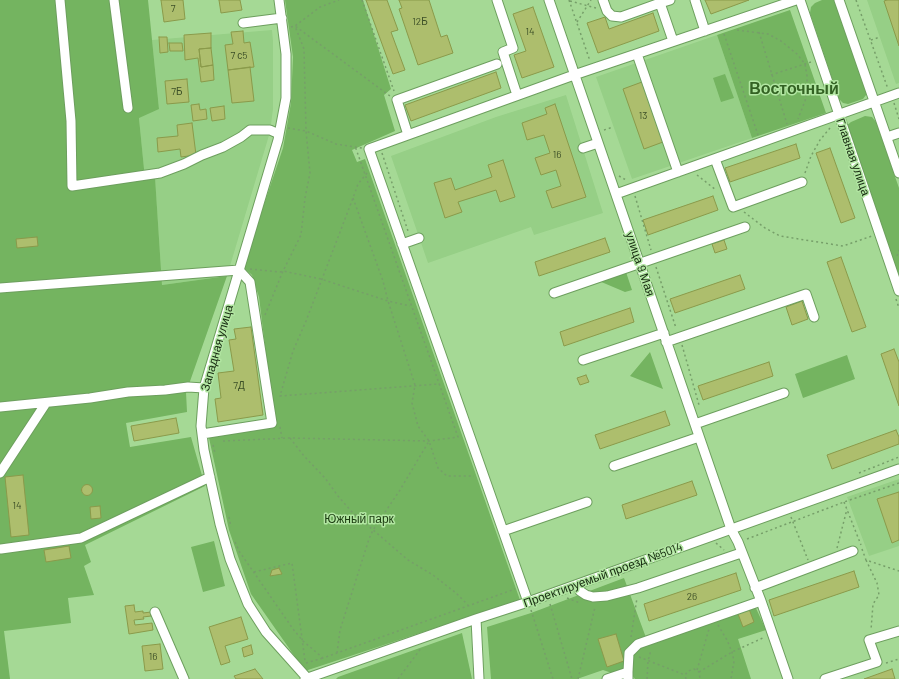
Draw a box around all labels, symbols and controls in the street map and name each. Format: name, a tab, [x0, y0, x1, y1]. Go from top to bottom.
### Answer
house number: 7	[171, 3, 175, 15]
house number: 12Б	[412, 16, 428, 28]
house number: 14	[525, 26, 535, 38]
house number: 7 с5	[231, 50, 247, 62]
district label: Восточный	[749, 79, 839, 99]
house number: 7Б	[171, 86, 183, 98]
house number: 13	[639, 110, 647, 122]
street label: Главная улица	[833, 116, 873, 198]
house number: 16	[553, 149, 561, 161]
street label: улица 9 Мая	[622, 230, 658, 298]
street label: Западная улица	[198, 303, 236, 393]
house number: 7Д	[233, 380, 245, 392]
house number: 14	[12, 500, 22, 512]
park label: Южный парк	[324, 512, 394, 526]
street label: Проектируемый проезд №5014	[521, 539, 685, 611]
house number: 26	[687, 591, 697, 603]
house number: 16	[149, 651, 157, 663]

